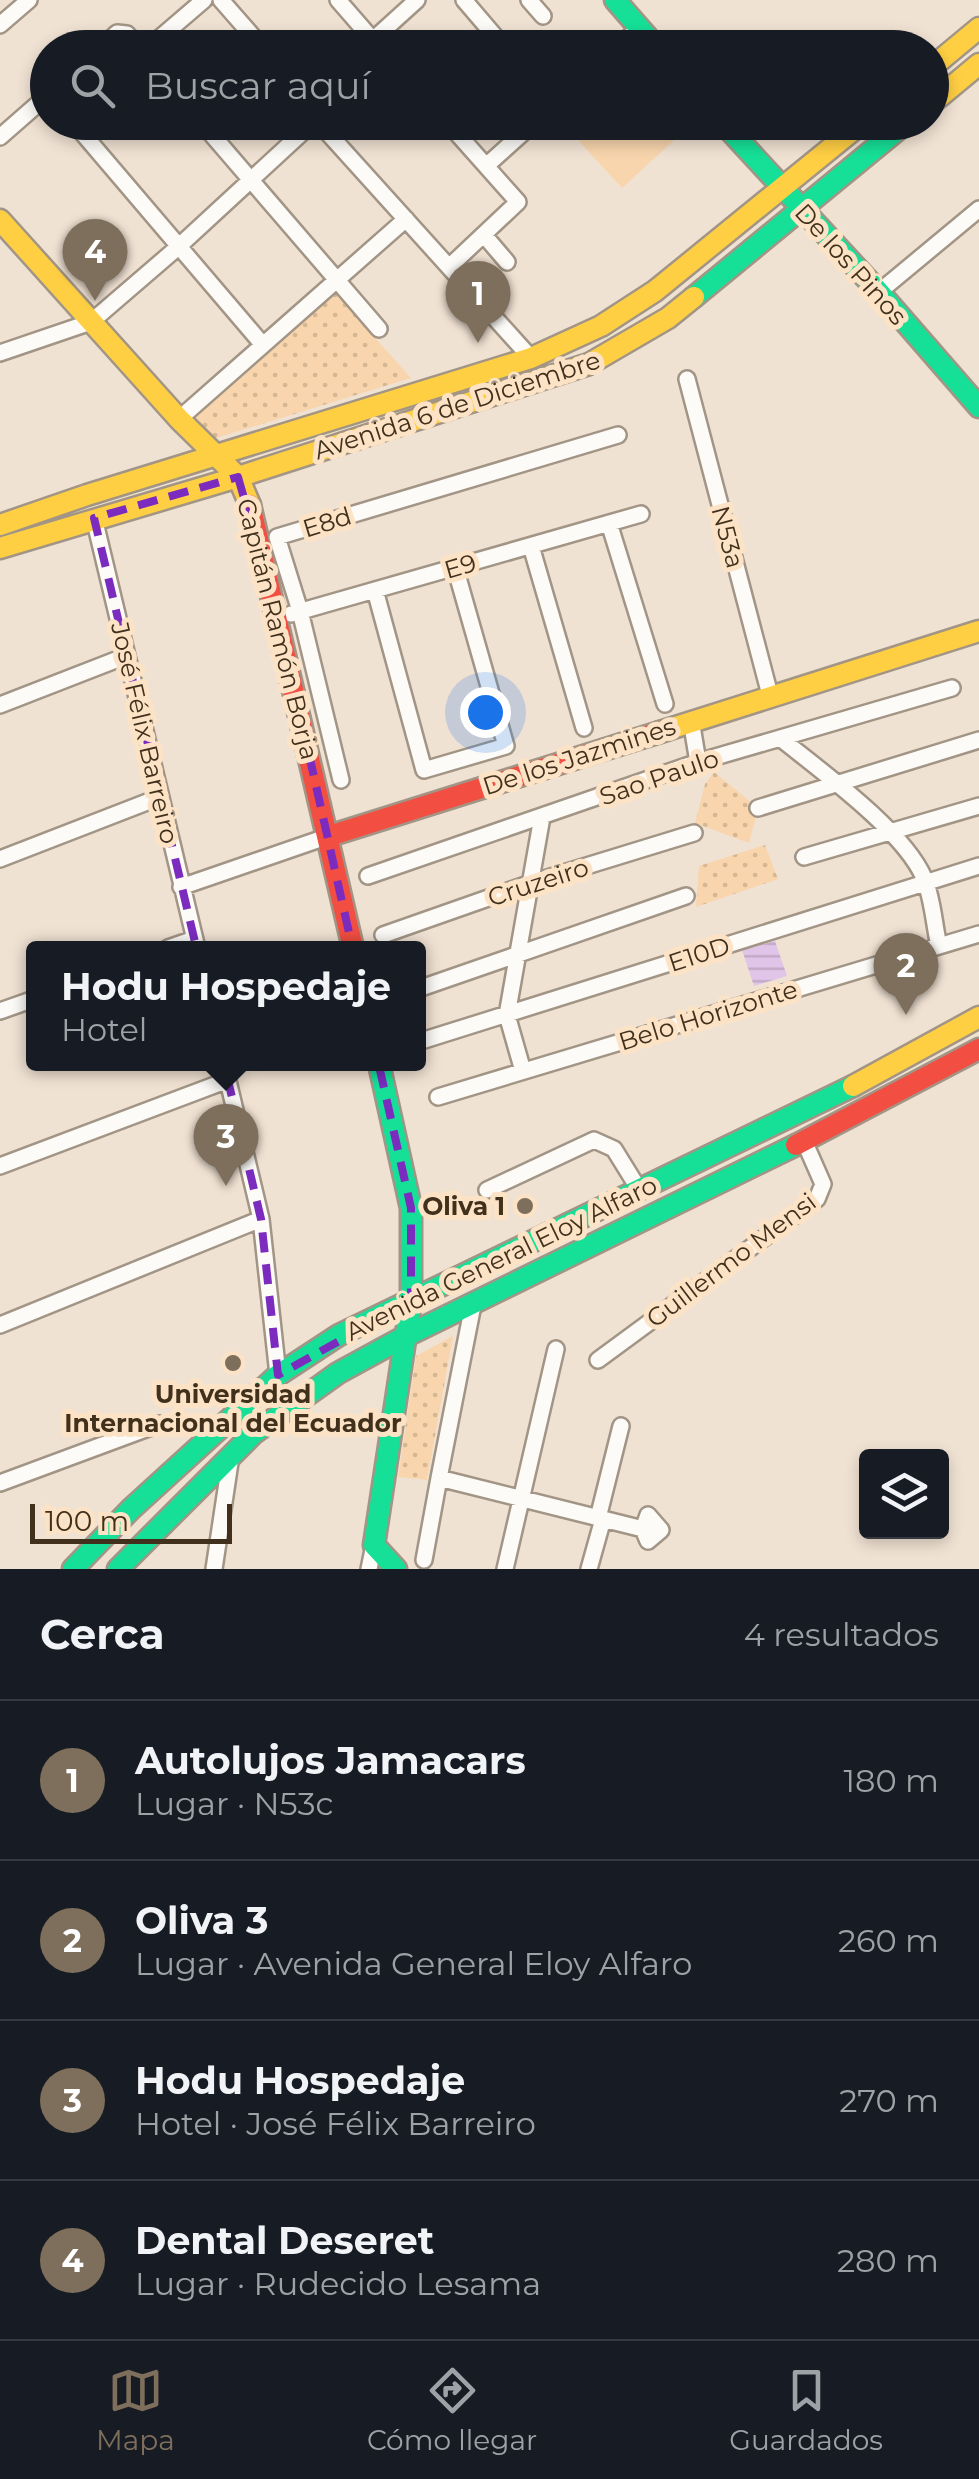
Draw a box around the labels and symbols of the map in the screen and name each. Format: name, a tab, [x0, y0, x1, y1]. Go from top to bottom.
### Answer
street label: De los Pinos	[789, 197, 913, 331]
pin: 4	[62, 218, 128, 301]
pin: 1	[446, 260, 510, 343]
street label: Avenida 6 de Diciembre	[310, 345, 604, 465]
street label: Capitán Ramón Borja	[231, 495, 325, 763]
street label: E8d	[299, 500, 355, 544]
street label: N53a	[705, 503, 751, 571]
street label: E9	[441, 547, 479, 585]
street label: José Félix Barreiro	[105, 618, 185, 847]
your location	[460, 687, 511, 738]
street label: De los Jazmines	[479, 711, 679, 801]
street label: Sao Paulo	[596, 743, 722, 811]
street label: Cruzeiro	[484, 852, 592, 912]
street label: E10D	[664, 930, 734, 978]
pin: 2	[874, 932, 938, 1015]
street label: Belo Horizonte	[615, 974, 801, 1056]
pin: 3	[194, 1104, 258, 1186]
street label: Avenida General Eloy Alfaro	[340, 1169, 662, 1347]
street label: Guillermo Mensi	[640, 1186, 822, 1334]
place label: Oliva 1	[422, 1191, 505, 1221]
marker: Oliva 1	[514, 1195, 536, 1217]
marker: Universidad Internacional del Ecuador	[222, 1352, 244, 1374]
place label: Universidad Internacional del Ecuador	[64, 1379, 402, 1438]
scale bar	[30, 1499, 232, 1544]

